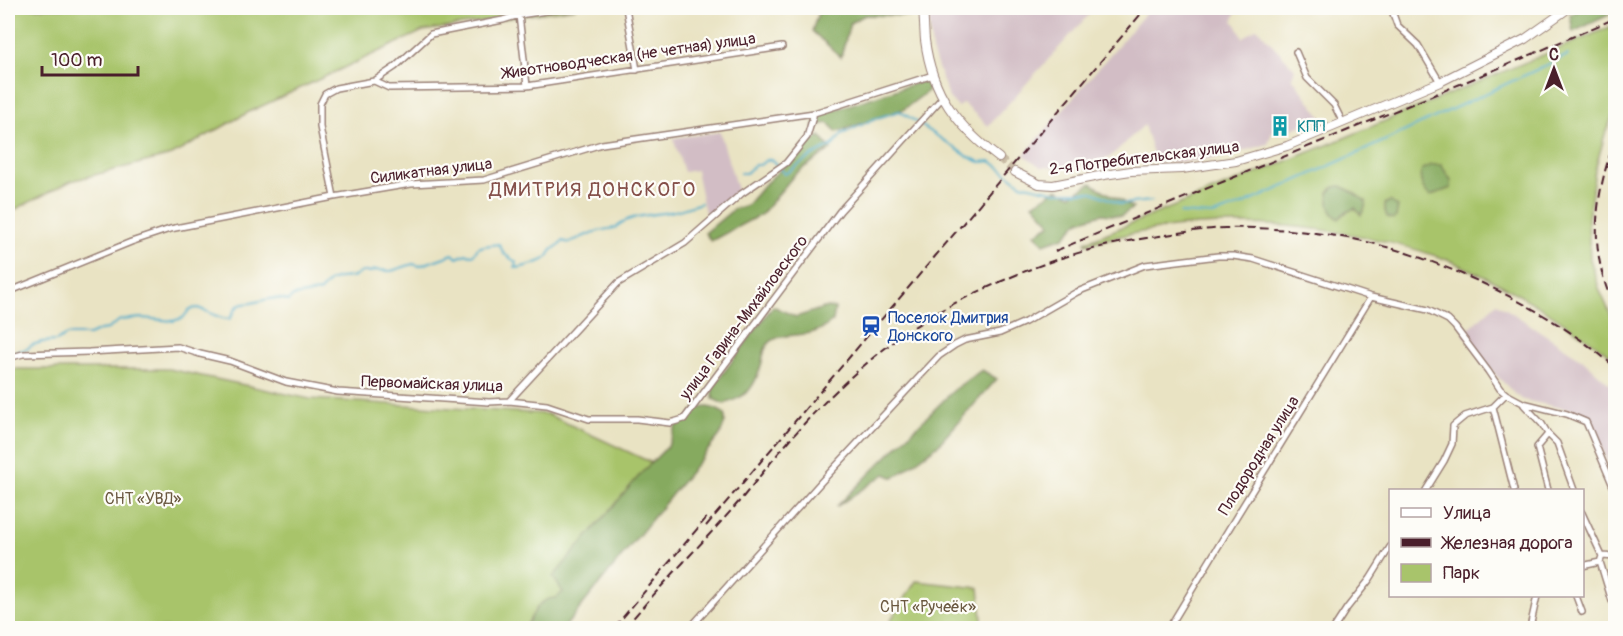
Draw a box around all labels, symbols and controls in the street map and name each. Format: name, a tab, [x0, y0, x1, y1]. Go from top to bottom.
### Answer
street label: Животноводческая (не четная) улица	[499, 28, 757, 84]
scale bar	[42, 39, 138, 77]
north arrow	[1524, 39, 1584, 99]
text: С	[1549, 45, 1559, 65]
text: 100 m	[51, 49, 103, 72]
building icon: КПП	[1268, 114, 1292, 138]
place label: КПП	[1297, 117, 1326, 137]
street label: 2-я Потребительская улица	[1048, 136, 1240, 180]
street label: Силикатная улица	[369, 154, 493, 188]
district label: ДМИТРИЯ ДОНСКОГО	[488, 177, 697, 202]
street label: улица Гарина-Михайловского	[675, 231, 813, 405]
place label: Поселок Дмитрия Донского	[887, 308, 1008, 346]
station icon: Поселок Дмитрия Донского	[859, 314, 883, 338]
street label: Первомайская улица	[361, 372, 503, 396]
street label: Плодородная улица	[1214, 392, 1304, 519]
park label: СНТ «УВД»	[105, 489, 181, 509]
legend	[1389, 489, 1584, 597]
text: Улица	[1443, 502, 1491, 525]
text: Железная дорога	[1440, 532, 1573, 555]
text: Парк	[1443, 562, 1480, 585]
park label: СНТ «Ручеёк»	[880, 597, 976, 617]

